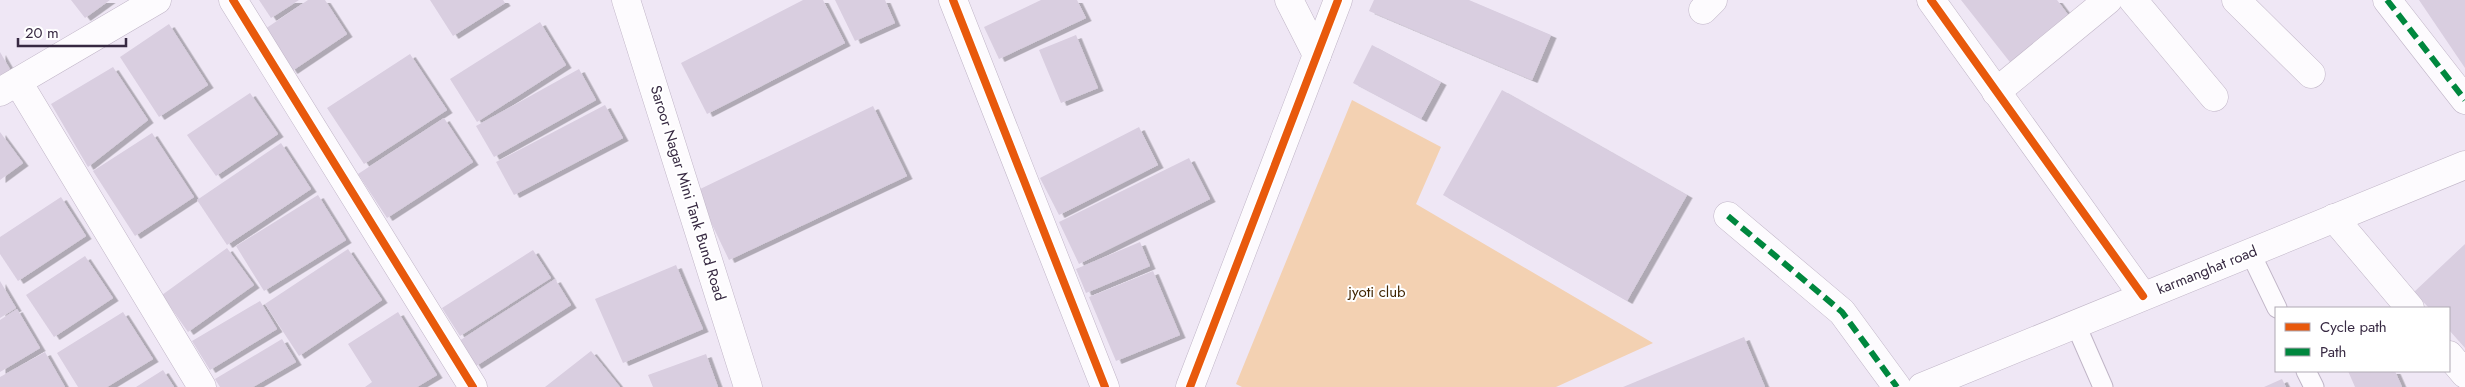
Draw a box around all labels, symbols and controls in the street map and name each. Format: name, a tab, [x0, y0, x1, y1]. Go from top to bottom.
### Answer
scale bar	[18, 15, 125, 47]
text: 20 m	[25, 22, 59, 44]
street label: Saroor Nagar Mini Tank Bund Road	[645, 83, 731, 303]
street label: karmanghat road	[2154, 240, 2260, 300]
park label: jyoti club	[1347, 281, 1406, 303]
legend	[2275, 307, 2450, 372]
text: Cycle path	[2320, 316, 2387, 338]
text: Path	[2320, 341, 2346, 363]

